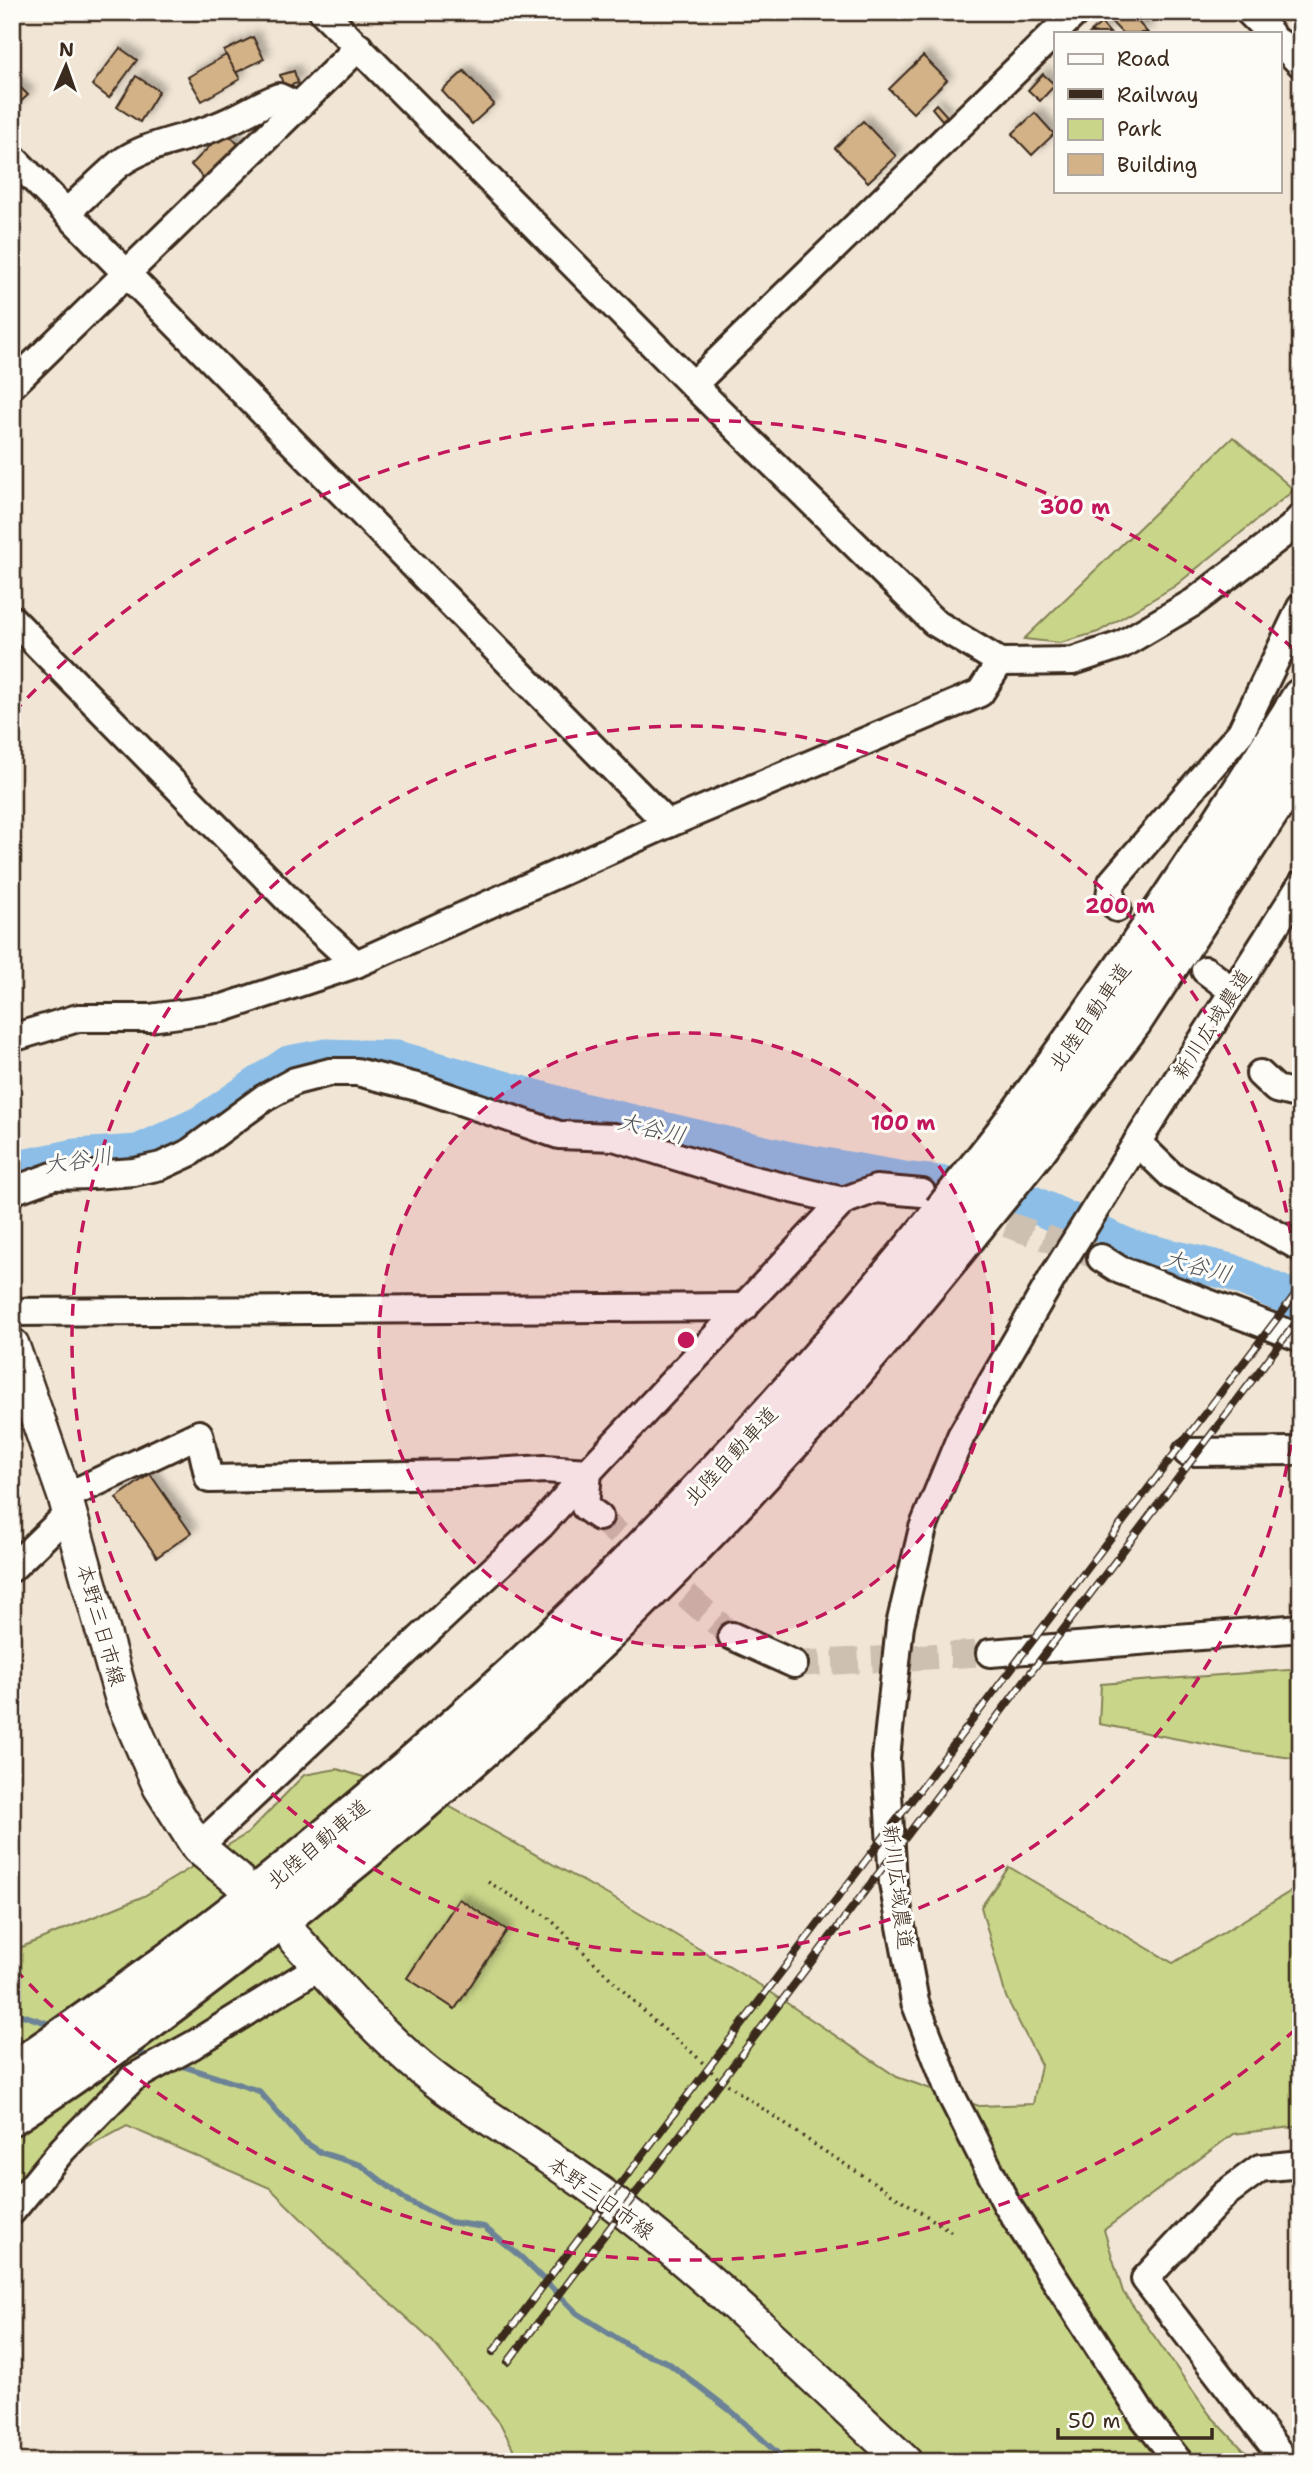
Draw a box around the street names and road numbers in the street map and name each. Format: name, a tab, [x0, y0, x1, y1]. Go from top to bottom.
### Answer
street label: 北陸自動車道	[1042, 957, 1138, 1077]
street label: 新川広域農道	[1166, 964, 1258, 1084]
street label: 北陸自動車道	[678, 1400, 784, 1512]
street label: 本野三日市線	[70, 1561, 132, 1689]
street label: 北陸自動車道	[261, 1793, 375, 1895]
street label: 新川広域農道	[876, 1823, 920, 1951]
street label: 本野三日市線	[542, 2150, 660, 2246]

